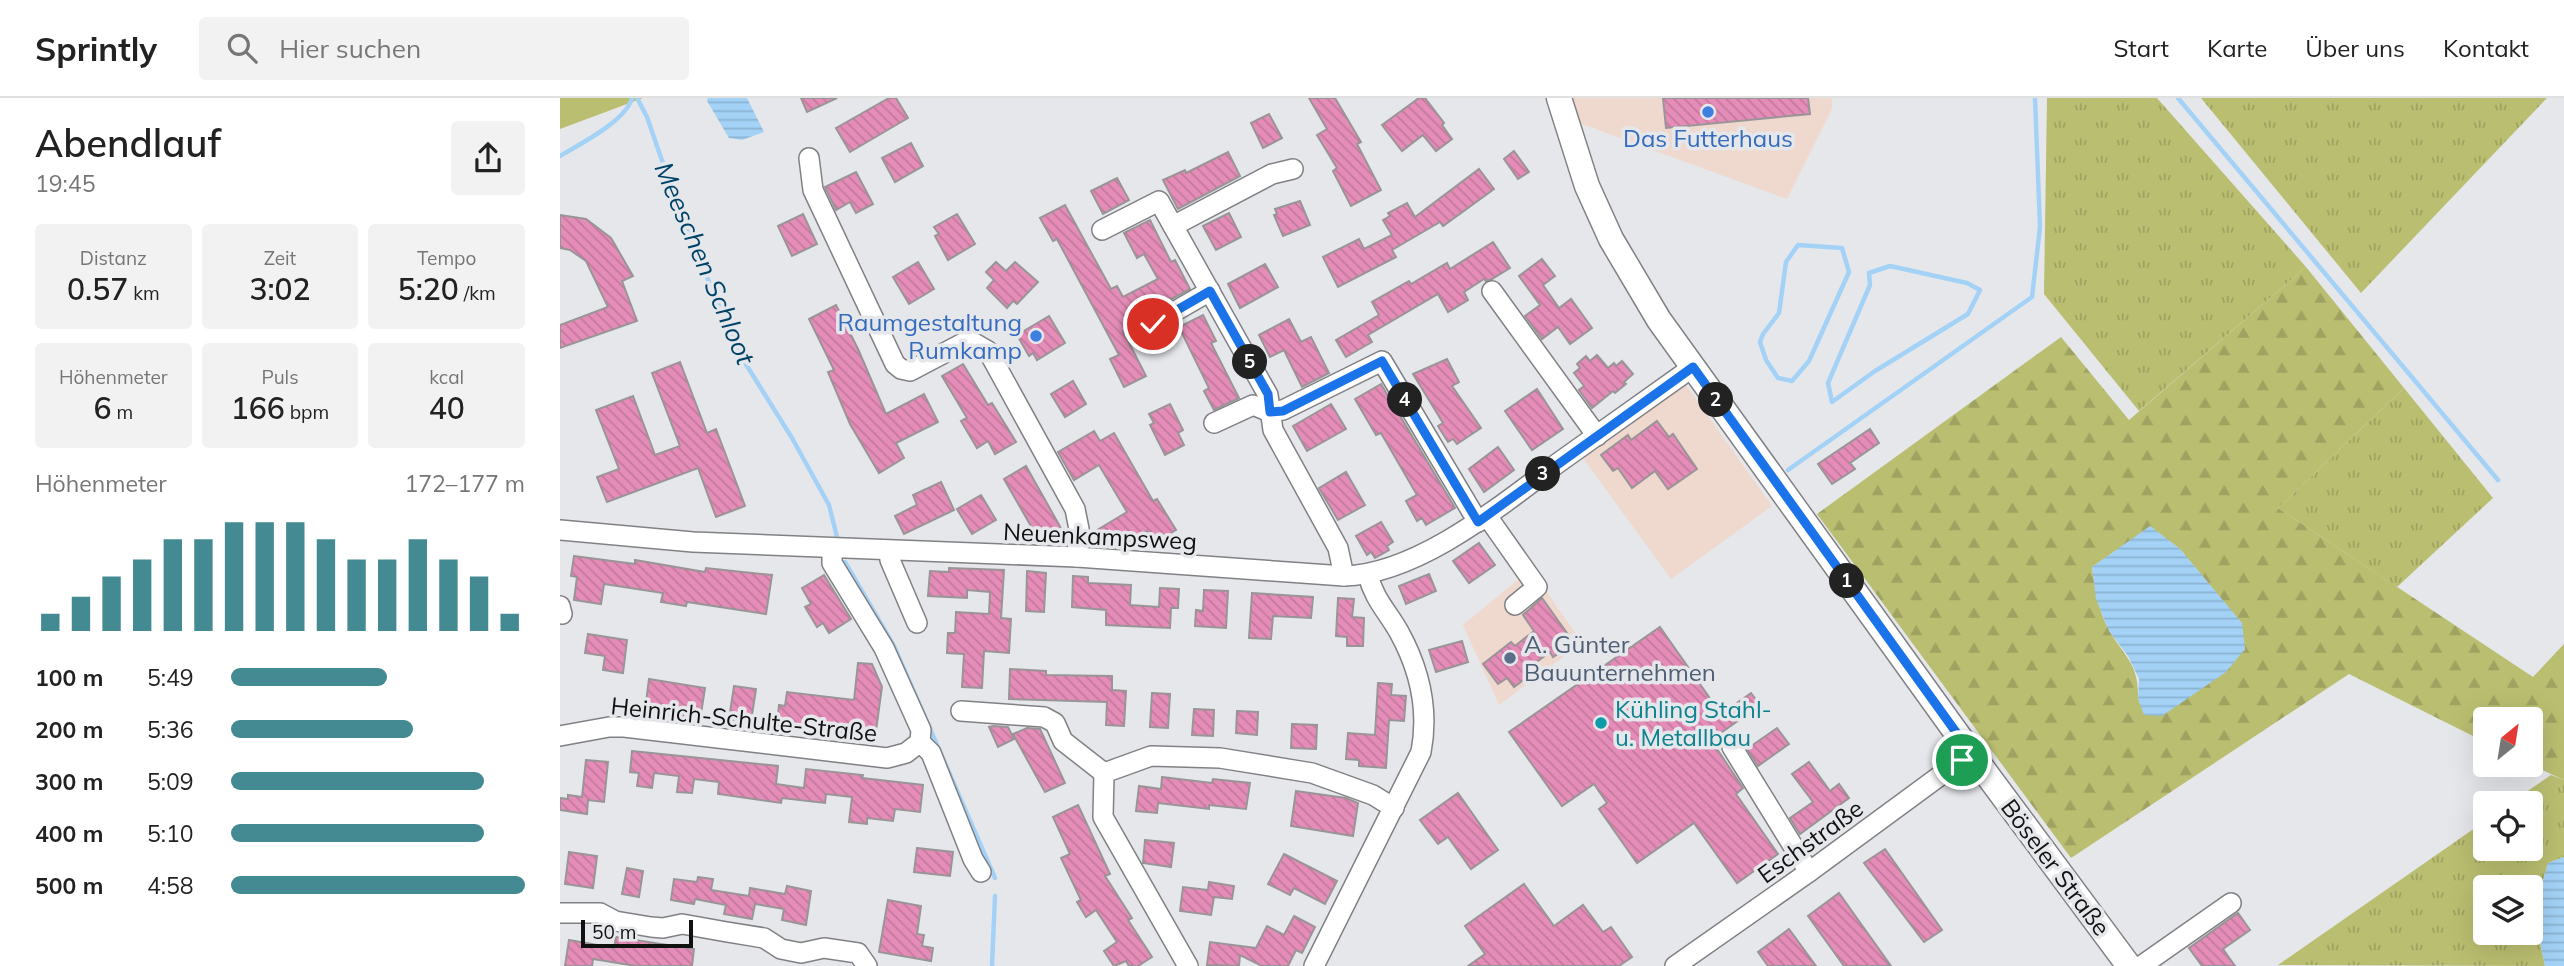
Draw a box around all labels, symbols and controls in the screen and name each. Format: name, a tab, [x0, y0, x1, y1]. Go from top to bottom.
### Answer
search box	[199, 17, 689, 80]
text: Sprintly	[35, 28, 157, 69]
icon: search	[223, 29, 261, 67]
text: Hier suchen	[279, 32, 421, 65]
text: Start	[2113, 33, 2169, 63]
text: Karte	[2207, 33, 2267, 63]
text: Über uns	[2305, 33, 2405, 63]
text: Kontakt	[2443, 33, 2529, 63]
marker: Das Futterhaus	[1700, 104, 1716, 120]
text: Abendlauf	[35, 119, 221, 167]
button: share	[451, 121, 525, 195]
place label: Das Futterhaus	[1623, 123, 1793, 153]
water label: Meeschen Schloot	[647, 157, 763, 370]
text: 19:45	[35, 169, 95, 198]
text: Distanz	[80, 246, 147, 270]
text: Zeit	[264, 246, 296, 270]
text: Tempo	[417, 246, 476, 270]
text: 0.57	[67, 270, 128, 308]
text: 3:02	[249, 270, 311, 308]
text: 5:20	[398, 270, 459, 308]
text: km	[128, 281, 160, 305]
text: /km	[459, 281, 496, 305]
pin	[1123, 294, 1183, 354]
icon: check	[1134, 305, 1172, 343]
place label: Raumgestaltung Rumkamp	[838, 307, 1022, 365]
marker: Raumgestaltung Rumkamp	[1028, 328, 1044, 344]
pin: 5	[1232, 344, 1268, 380]
text: 5	[1244, 349, 1255, 373]
text: Höhenmeter	[59, 365, 168, 389]
text: Puls	[261, 365, 299, 389]
text: kcal	[429, 365, 464, 389]
pin: 4	[1388, 382, 1422, 418]
pin: 2	[1698, 382, 1734, 418]
text: 4	[1399, 387, 1410, 411]
text: 2	[1710, 387, 1721, 411]
text: 6	[94, 389, 112, 427]
text: 166	[231, 389, 285, 427]
text: 40	[429, 389, 465, 427]
text: m	[112, 400, 133, 424]
text: bpm	[285, 400, 329, 424]
pin: 3	[1525, 456, 1560, 492]
text: 3	[1537, 461, 1548, 485]
text: Höhenmeter	[35, 469, 167, 498]
text: 172–177 m	[404, 469, 525, 498]
street label: Neuenkampsweg	[1002, 516, 1198, 556]
pin: 1	[1830, 564, 1864, 598]
text: 1	[1841, 568, 1852, 592]
place label: A. Günter Bauunternehmen	[1524, 629, 1716, 687]
marker: A. Günter Bauunternehmen	[1502, 650, 1518, 666]
text: 100 m	[35, 663, 103, 692]
text: 5:49	[147, 663, 194, 692]
street label: Heinrich-Schulte-Straße	[609, 690, 879, 748]
place label: Kühling Stahl- u. Metallbau	[1615, 694, 1772, 752]
north arrow	[2473, 707, 2543, 777]
map controls	[2473, 707, 2543, 945]
text: 200 m	[35, 715, 103, 744]
text: 5:36	[147, 715, 194, 744]
marker: Kühling Stahl- u. Metallbau	[1593, 715, 1609, 731]
pin	[1932, 730, 1992, 790]
icon: arrive	[1943, 741, 1981, 779]
text: 300 m	[35, 767, 103, 796]
text: 5:09	[147, 767, 194, 796]
button: locate	[2473, 791, 2543, 861]
street label: Eschstraße	[1751, 793, 1869, 889]
street label: Böseler Straße	[1995, 793, 2117, 941]
text: 400 m	[35, 819, 103, 848]
text: 5:10	[147, 819, 194, 848]
text: 500 m	[35, 871, 103, 900]
text: 4:58	[147, 871, 194, 900]
button: layers	[2473, 875, 2543, 945]
scale bar	[581, 917, 693, 949]
text: 50 m	[592, 920, 636, 944]

